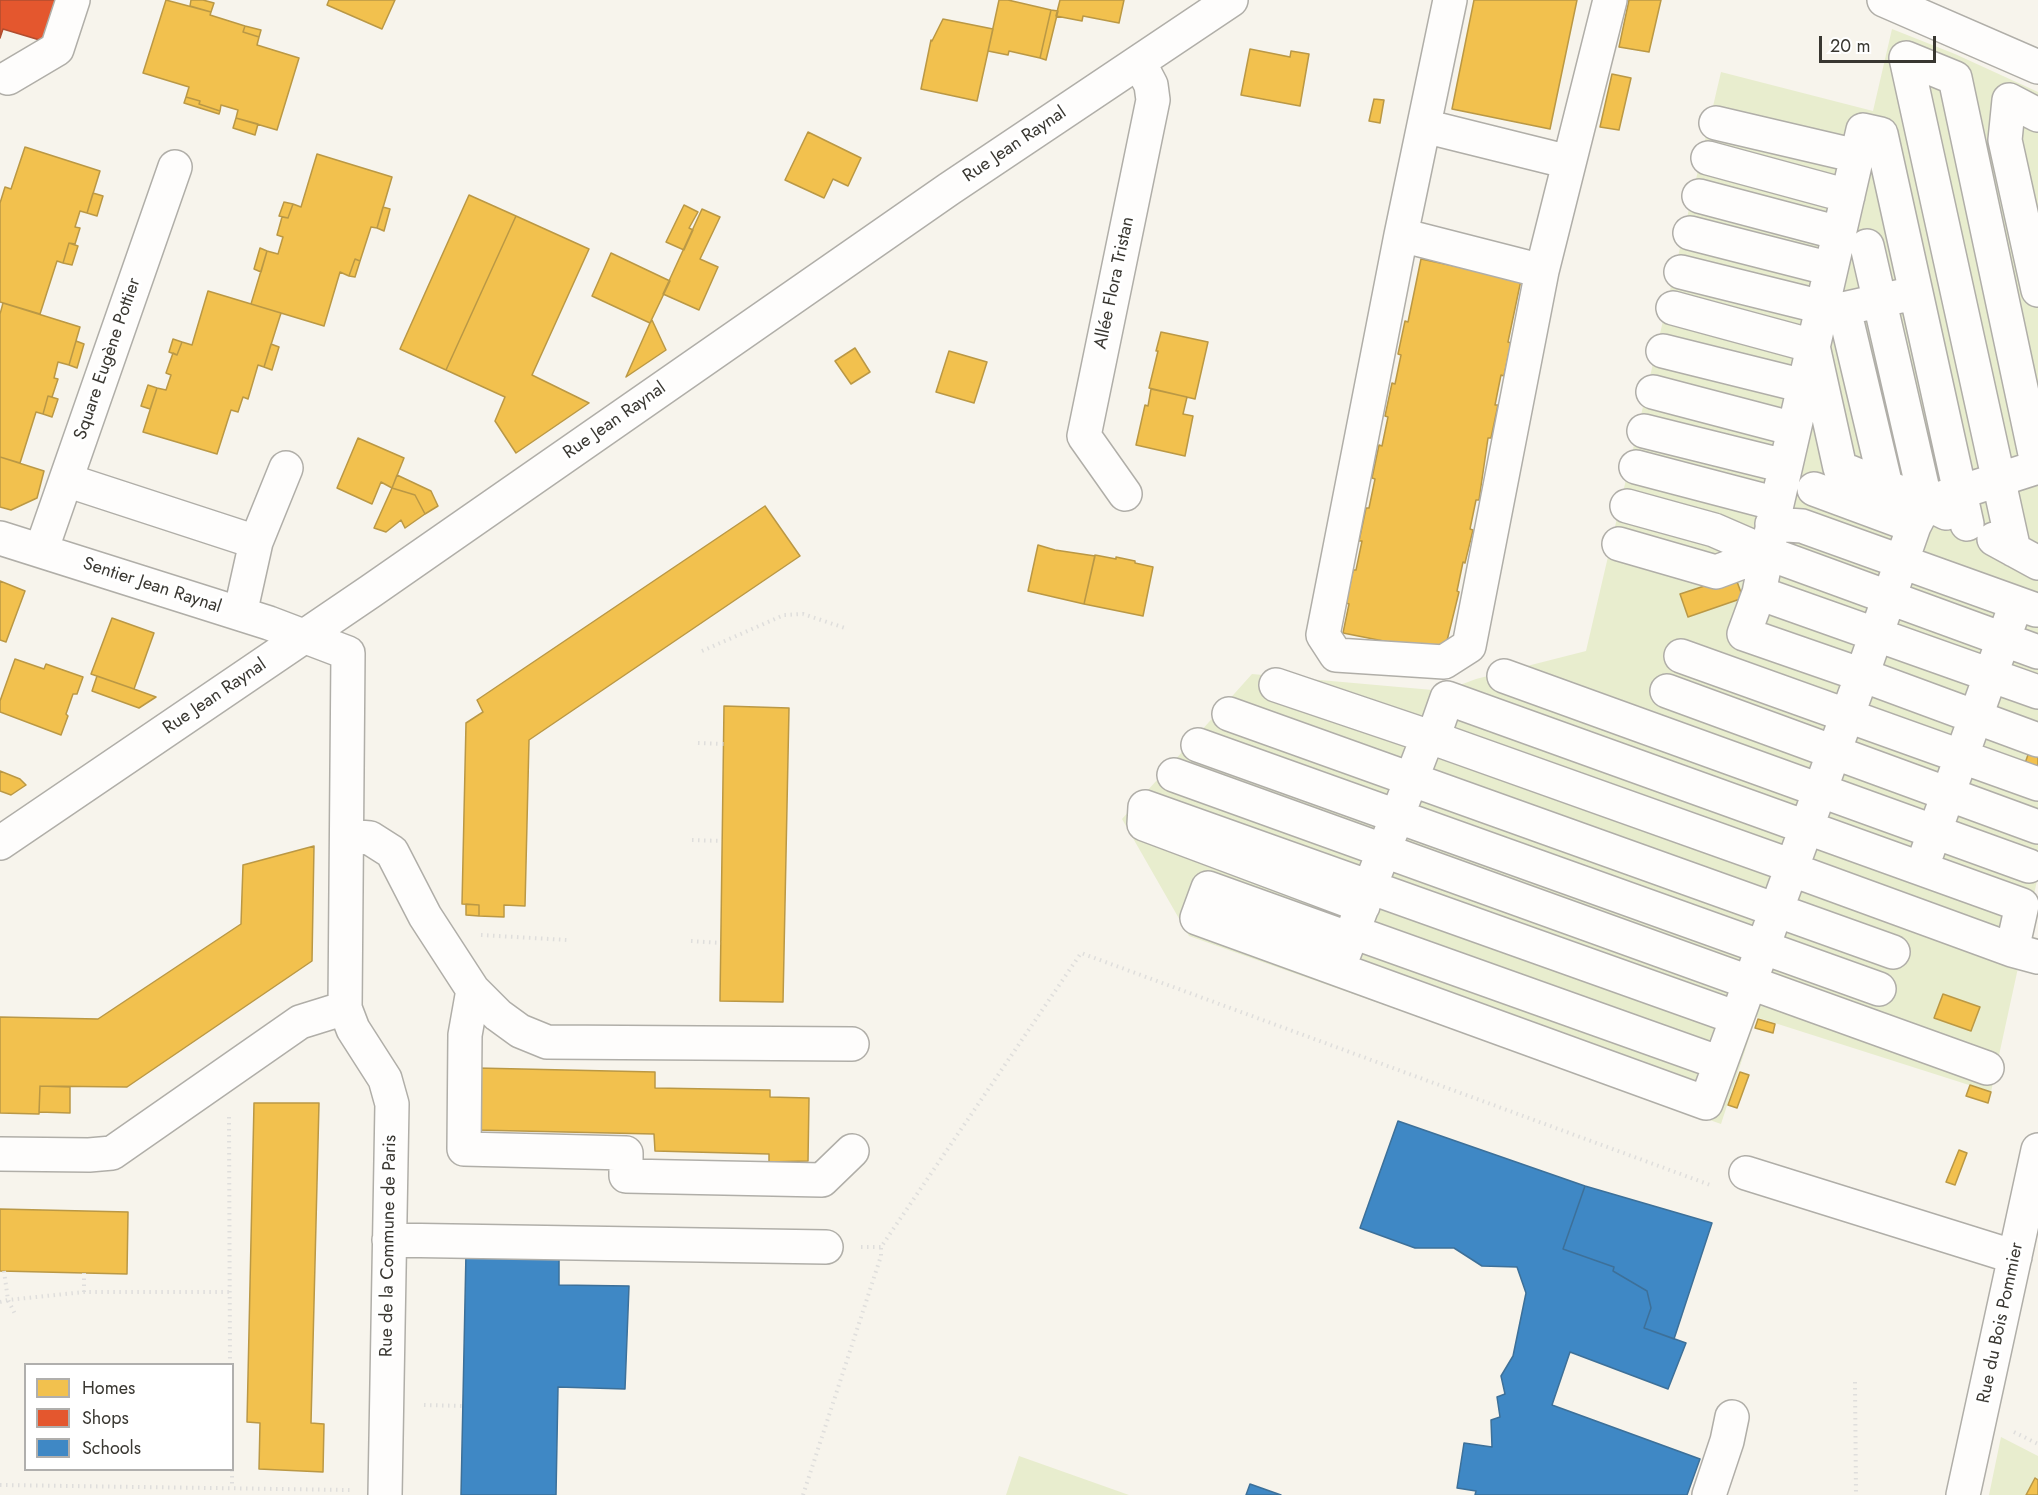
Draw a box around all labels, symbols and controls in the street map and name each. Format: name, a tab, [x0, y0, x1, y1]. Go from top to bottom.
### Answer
scale bar	[1822, 24, 1939, 62]
text: 20 m	[1830, 33, 1870, 59]
street label: Rue Jean Raynal	[959, 102, 1071, 188]
street label: Allée Flora Tristan	[1090, 215, 1140, 351]
street label: Square Eugène Pottier	[70, 275, 146, 443]
street label: Rue Jean Raynal	[560, 378, 670, 464]
street label: Sentier Jean Raynal	[80, 553, 224, 619]
street label: Rue Jean Raynal	[159, 654, 271, 740]
street label: Rue de la Commune de Paris	[376, 1135, 402, 1357]
street label: Rue du Bois Pommier	[1973, 1241, 2029, 1405]
legend	[24, 1363, 234, 1471]
text: Homes	[82, 1375, 135, 1401]
text: Shops	[82, 1405, 129, 1431]
text: Schools	[82, 1435, 141, 1461]

